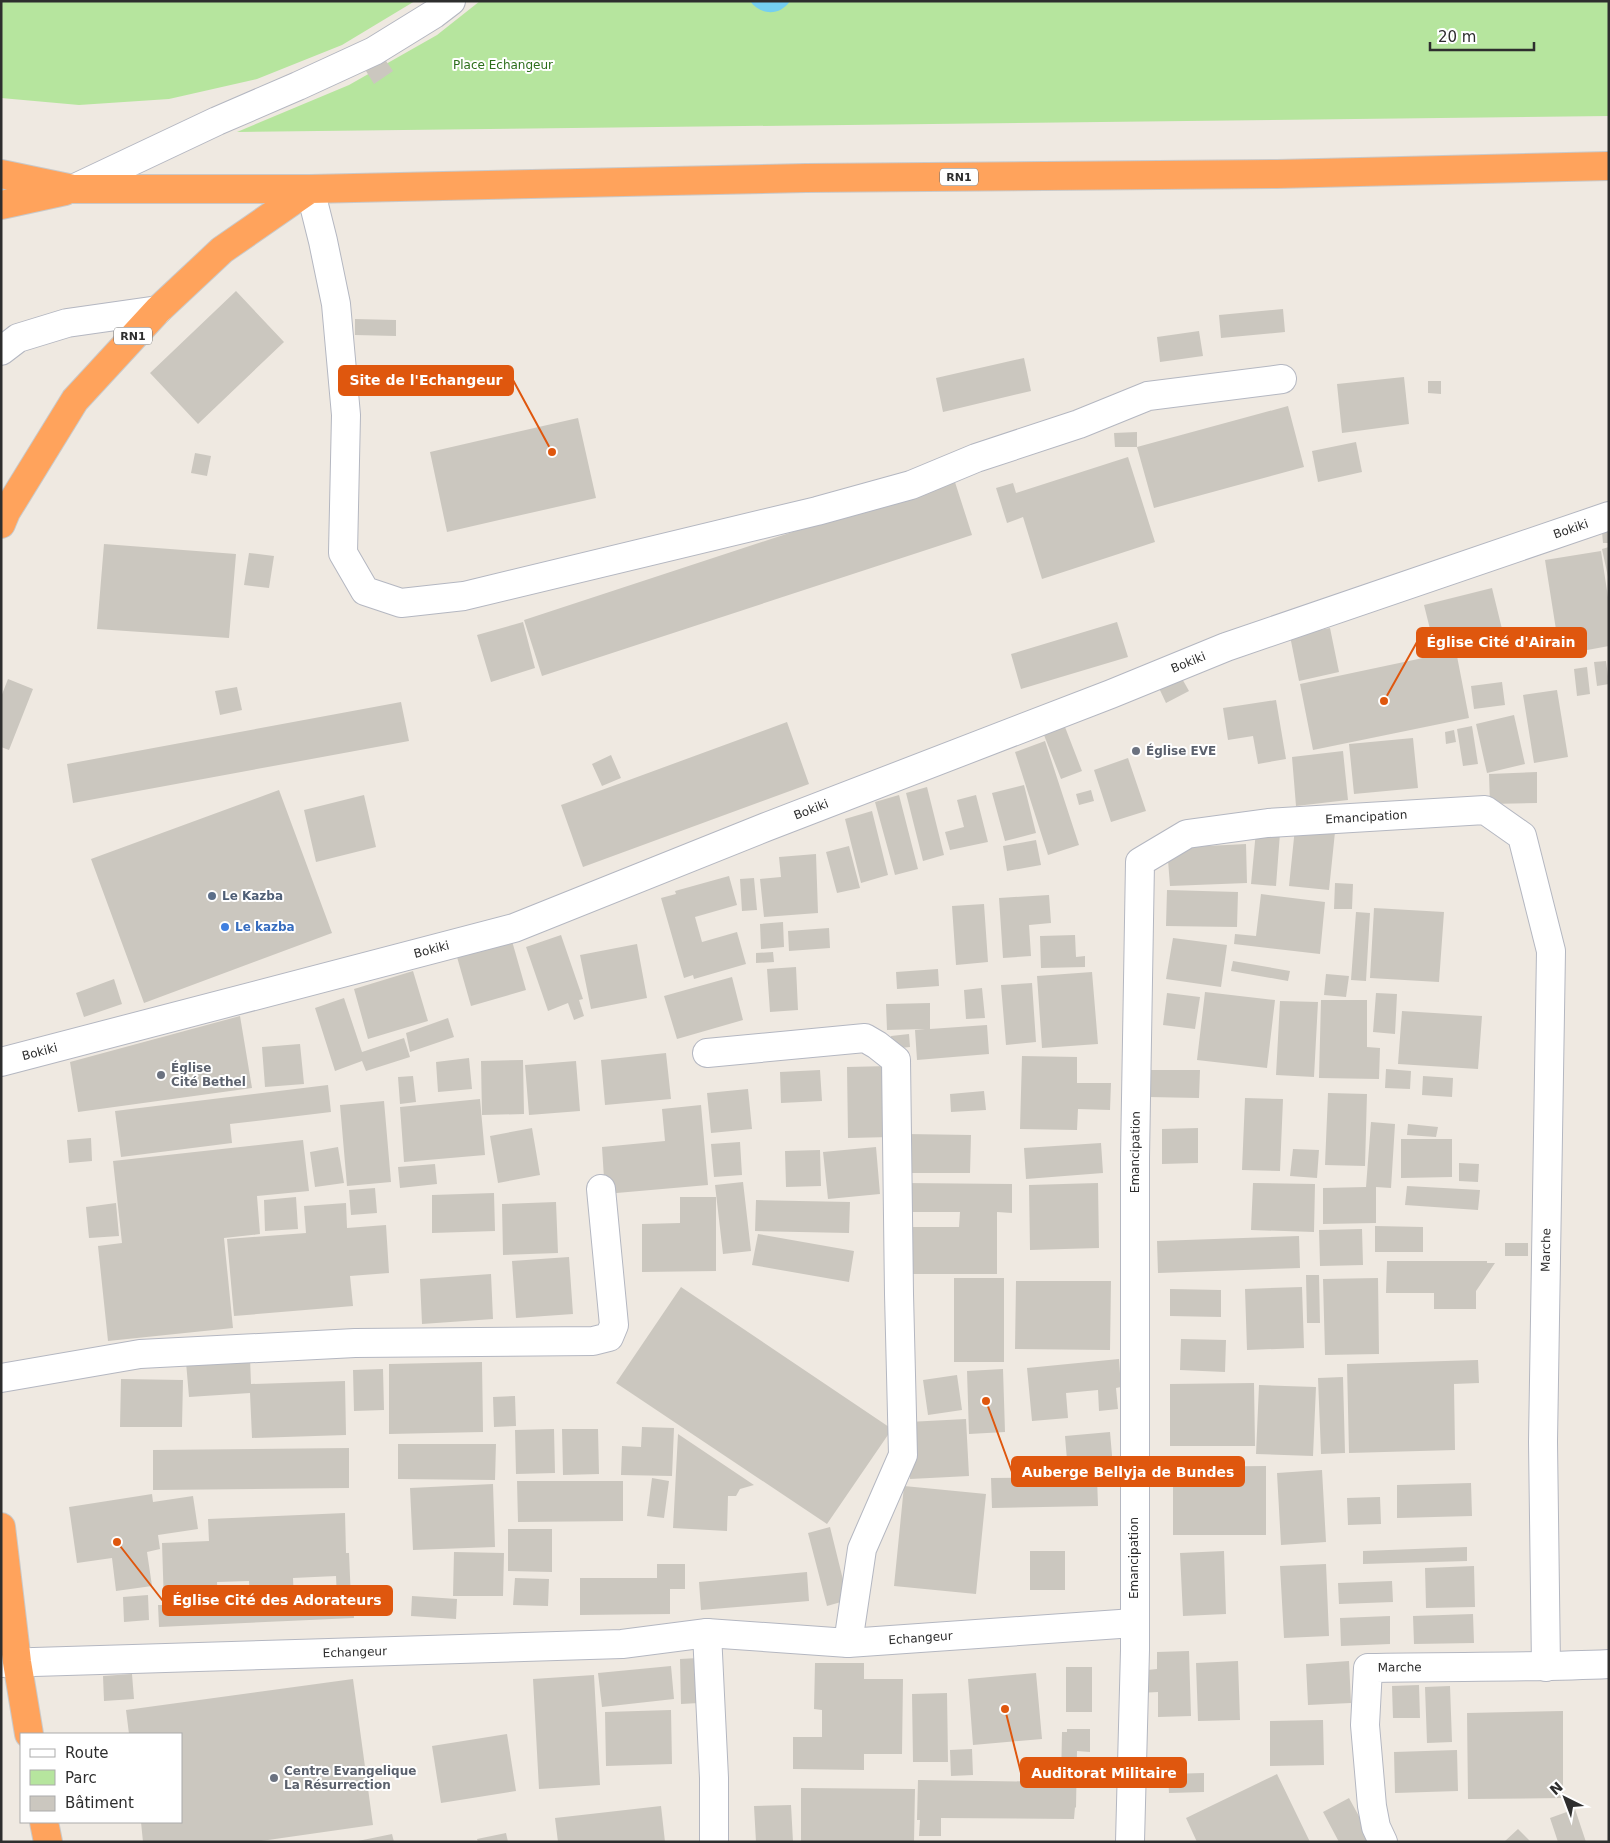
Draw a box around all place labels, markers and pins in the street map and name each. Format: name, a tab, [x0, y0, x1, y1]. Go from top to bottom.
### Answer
callout: Site de l'Echangeur	[339, 366, 513, 395]
callout: Église Cité d'Airain	[1417, 628, 1586, 657]
place label: Église EVE	[1146, 743, 1216, 758]
marker: Église EVE	[1130, 745, 1142, 757]
place label: Le Kazba	[222, 889, 283, 903]
marker: Le Kazba	[206, 890, 218, 902]
place label: Le kazba	[235, 920, 295, 934]
marker: Le kazba	[219, 921, 231, 933]
place label: Église Cité Bethel	[171, 1060, 246, 1089]
marker: Église Cité Bethel	[155, 1069, 167, 1081]
callout: Auberge Bellyja de Bundes	[1012, 1457, 1244, 1486]
callout: Église Cité des Adorateurs	[163, 1586, 392, 1615]
callout: Auditorat Militaire	[1021, 1758, 1186, 1787]
place label: Centre Evangelique La Résurrection	[284, 1764, 416, 1792]
marker: Centre Evangelique La Résurrection	[268, 1772, 280, 1784]

